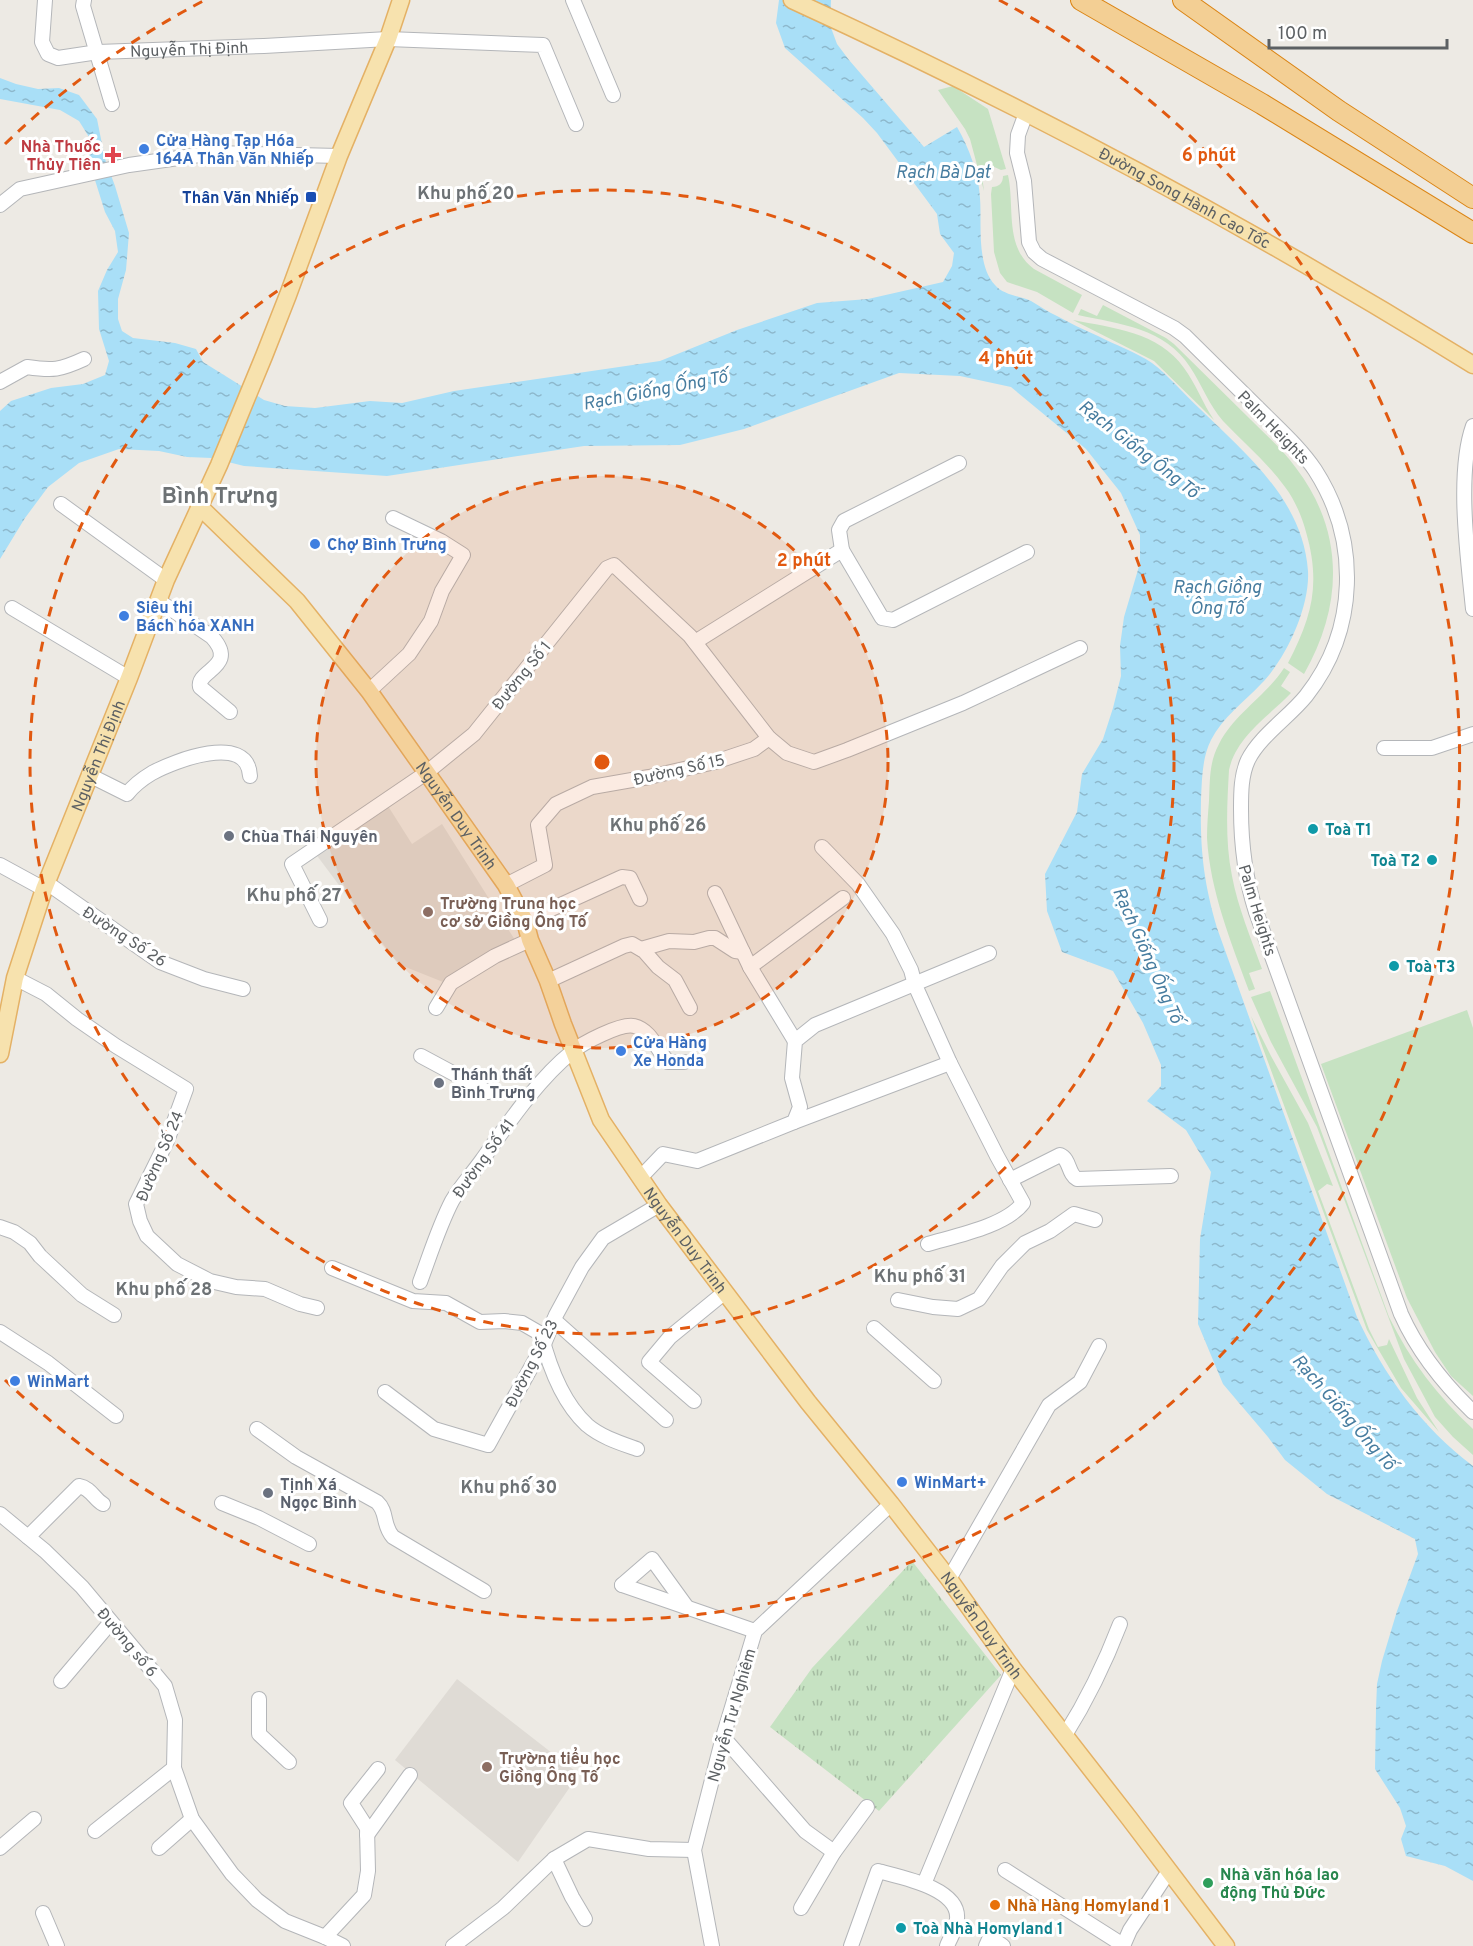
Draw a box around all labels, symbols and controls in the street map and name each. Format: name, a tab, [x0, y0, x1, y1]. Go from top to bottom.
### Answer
scale bar	[1269, 12, 1448, 50]
text: 100 m	[1278, 23, 1327, 46]
street label: Nguyễn Thị Định	[130, 39, 249, 63]
place label: Cửa Hàng Tạp Hóa 164A Thân Văn Nhiếp	[156, 132, 314, 170]
place label: Nhà Thuốc Thủy Tiên	[21, 137, 101, 176]
marker: Cửa Hàng Tạp Hóa 164A Thân Văn Nhiếp	[137, 142, 151, 156]
street label: Đường Song Hành Cao Tốc	[1095, 144, 1273, 254]
text: 6 phút	[1182, 145, 1236, 168]
marker: Nhà Thuốc Thủy Tiên	[106, 148, 120, 162]
water label: Rạch Bà Dạt	[896, 162, 992, 185]
district label: Khu phố 20	[417, 182, 515, 206]
place label: Thân Văn Nhiếp	[182, 188, 299, 209]
marker: Thân Văn Nhiếp	[304, 190, 318, 204]
text: 4 phút	[979, 348, 1033, 371]
water label: Rạch Giống Ống Tố	[580, 360, 734, 417]
street label: Palm Heights	[1232, 387, 1313, 469]
water label: Rạch Giống Ống Tố	[1073, 392, 1209, 507]
district label: Bình Trưng	[162, 484, 278, 511]
place label: Chợ Bình Trưng	[327, 536, 447, 556]
marker: Chợ Bình Trưng	[308, 537, 322, 551]
text: 2 phút	[777, 550, 831, 573]
water label: Rạch Giồng Ông Tố	[1173, 576, 1262, 621]
place label: Siêu thị Bách hóa XANH	[136, 599, 255, 637]
marker: Siêu thị Bách hóa XANH	[117, 609, 131, 623]
street label: Đường Số 1	[488, 637, 556, 715]
street label: Nguyễn Thị Định	[68, 698, 131, 815]
street label: Đường Số 15	[632, 750, 727, 791]
centre of rings	[592, 752, 612, 772]
street label: Nguyễn Duy Trinh	[410, 759, 500, 874]
district label: Khu phố 26	[610, 814, 706, 838]
place label: Toà T1	[1325, 821, 1372, 841]
marker: Toà T1	[1306, 822, 1320, 836]
place label: Chùa Thái Nguyên	[241, 828, 378, 848]
marker: Chùa Thái Nguyên	[222, 829, 236, 843]
place label: Toà T2	[1371, 852, 1420, 872]
marker: Toà T2	[1425, 853, 1439, 867]
street label: Palm Heights	[1233, 862, 1280, 959]
water label: Rạch Giống Ống Tố	[1106, 882, 1193, 1031]
district label: Khu phố 27	[246, 884, 342, 908]
place label: Trường Trung học cơ sở Giồng Ông Tố	[440, 895, 590, 933]
street label: Đường Số 26	[78, 902, 170, 972]
marker: Trường Trung học cơ sở Giồng Ông Tố	[421, 905, 435, 919]
place label: Toà T3	[1406, 958, 1455, 978]
marker: Toà T3	[1387, 959, 1401, 973]
place label: Cửa Hàng Xe Honda	[633, 1034, 707, 1072]
marker: Cửa Hàng Xe Honda	[614, 1044, 628, 1058]
place label: Thánh thất Bình Trưng	[451, 1065, 536, 1104]
marker: Thánh thất Bình Trưng	[432, 1076, 446, 1090]
street label: Đường Số 24	[132, 1108, 189, 1205]
street label: Đường Số 41	[448, 1115, 520, 1203]
street label: Nguyễn Duy Trinh	[638, 1184, 730, 1298]
district label: Khu phố 31	[874, 1265, 966, 1289]
district label: Khu phố 28	[116, 1278, 212, 1302]
street label: Đường Số 23	[501, 1316, 564, 1411]
water label: Rạch Giống Ống Tố	[1286, 1347, 1406, 1479]
place label: WinMart	[27, 1373, 90, 1393]
marker: WinMart	[8, 1374, 22, 1388]
place label: WinMart+	[914, 1474, 987, 1494]
marker: WinMart+	[895, 1475, 909, 1489]
place label: Tịnh Xá Ngọc Bình	[280, 1476, 357, 1514]
district label: Khu phố 30	[461, 1476, 557, 1500]
marker: Tịnh Xá Ngọc Bình	[261, 1486, 275, 1500]
street label: Nguyễn Duy Trinh	[935, 1568, 1025, 1684]
street label: Đường số 6	[92, 1604, 162, 1682]
street label: Nguyễn Tư Nghiêm	[702, 1646, 762, 1785]
place label: Trường tiểu học Giồng Ông Tố	[499, 1746, 621, 1788]
marker: Trường tiểu học Giồng Ông Tố	[480, 1760, 494, 1774]
place label: Nhà văn hóa lao động Thủ Đức	[1220, 1866, 1339, 1904]
marker: Nhà văn hóa lao động Thủ Đức	[1201, 1876, 1215, 1890]
place label: Nhà Hàng Homyland 1	[1007, 1897, 1170, 1917]
marker: Nhà Hàng Homyland 1	[988, 1898, 1002, 1912]
place label: Toà Nhà Homyland 1	[913, 1920, 1063, 1940]
marker: Toà Nhà Homyland 1	[894, 1921, 908, 1935]

